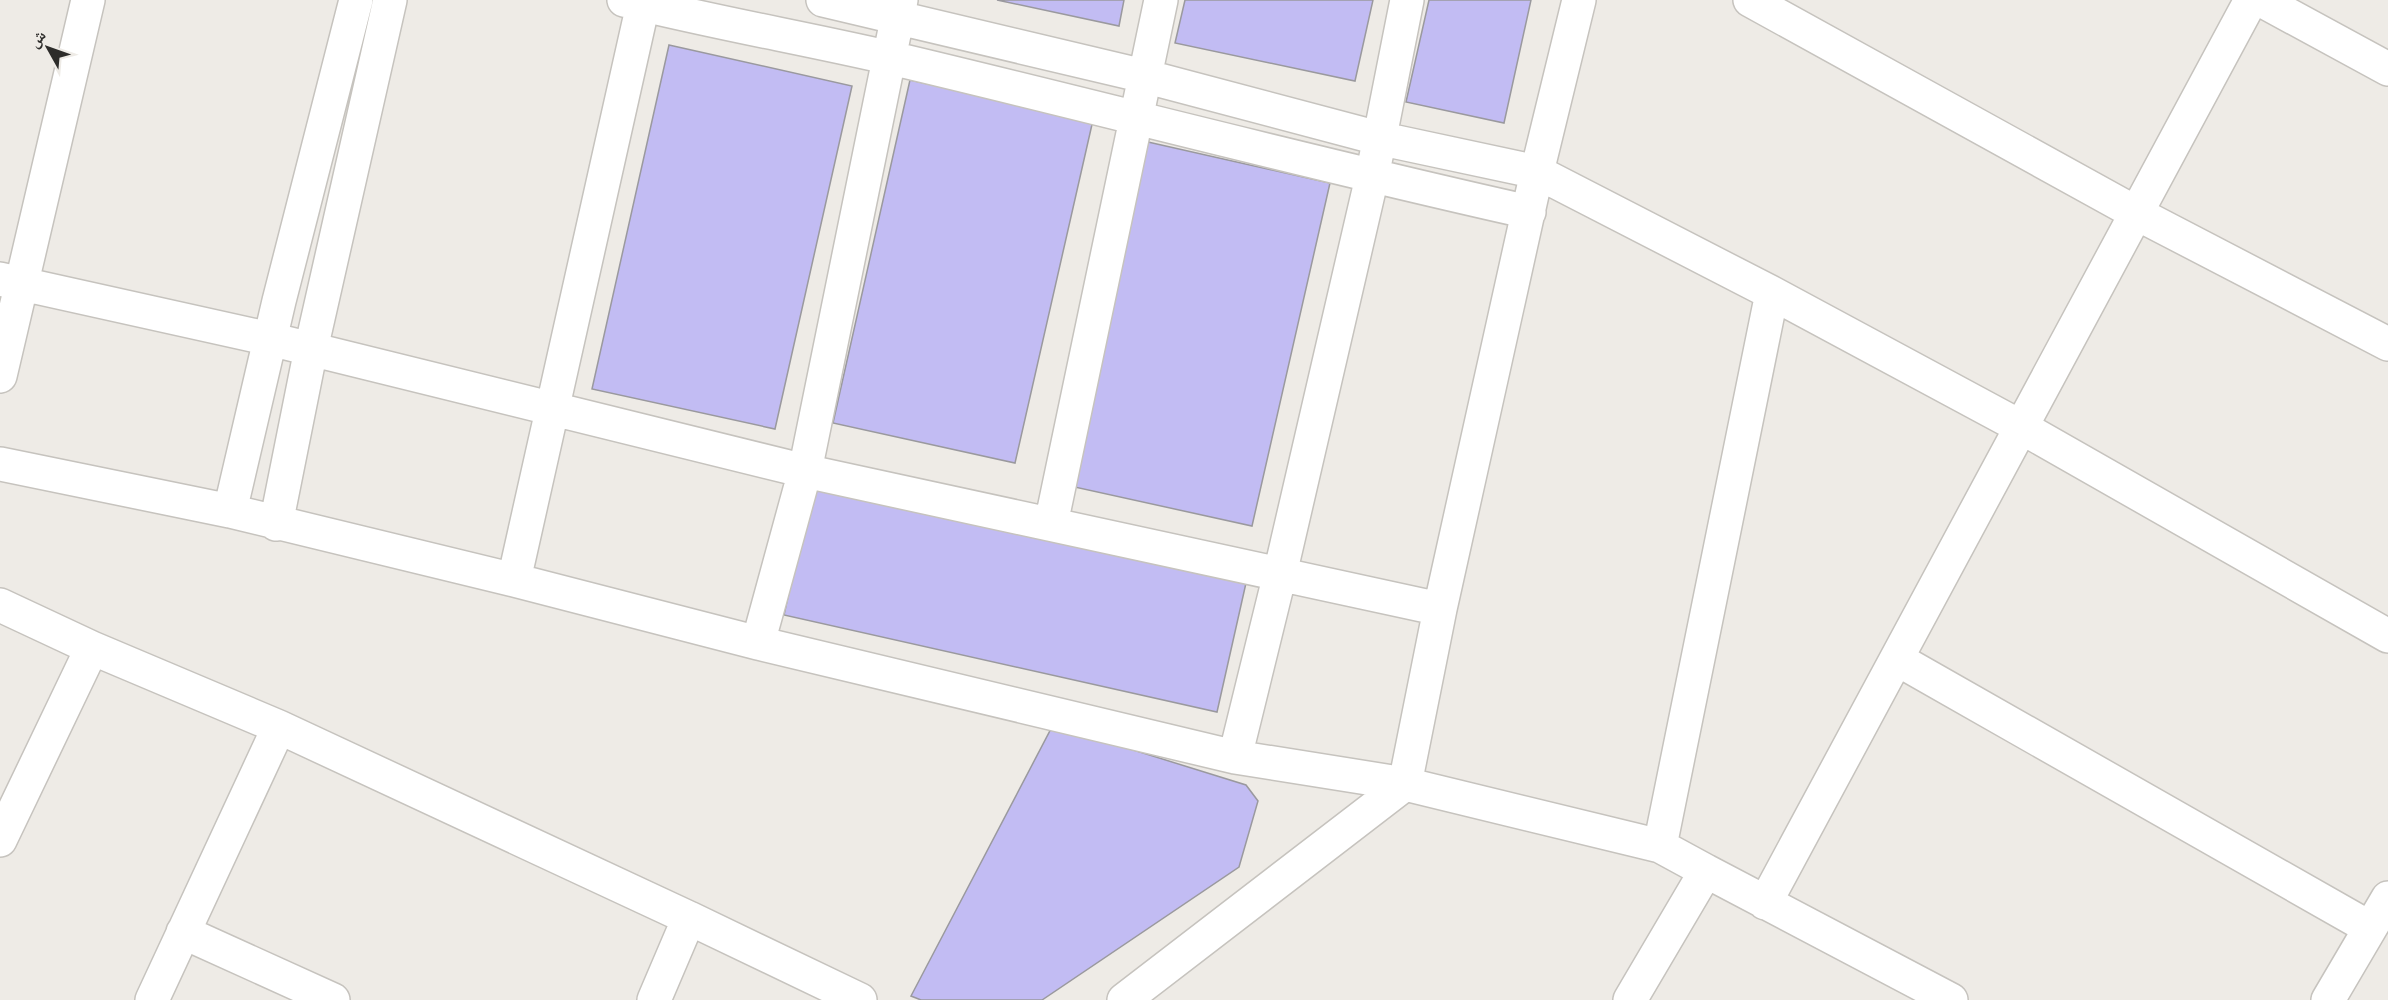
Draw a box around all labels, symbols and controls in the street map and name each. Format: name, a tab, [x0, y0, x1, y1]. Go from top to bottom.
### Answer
north arrow	[18, 18, 78, 78]
text: ش	[23, 25, 50, 51]

